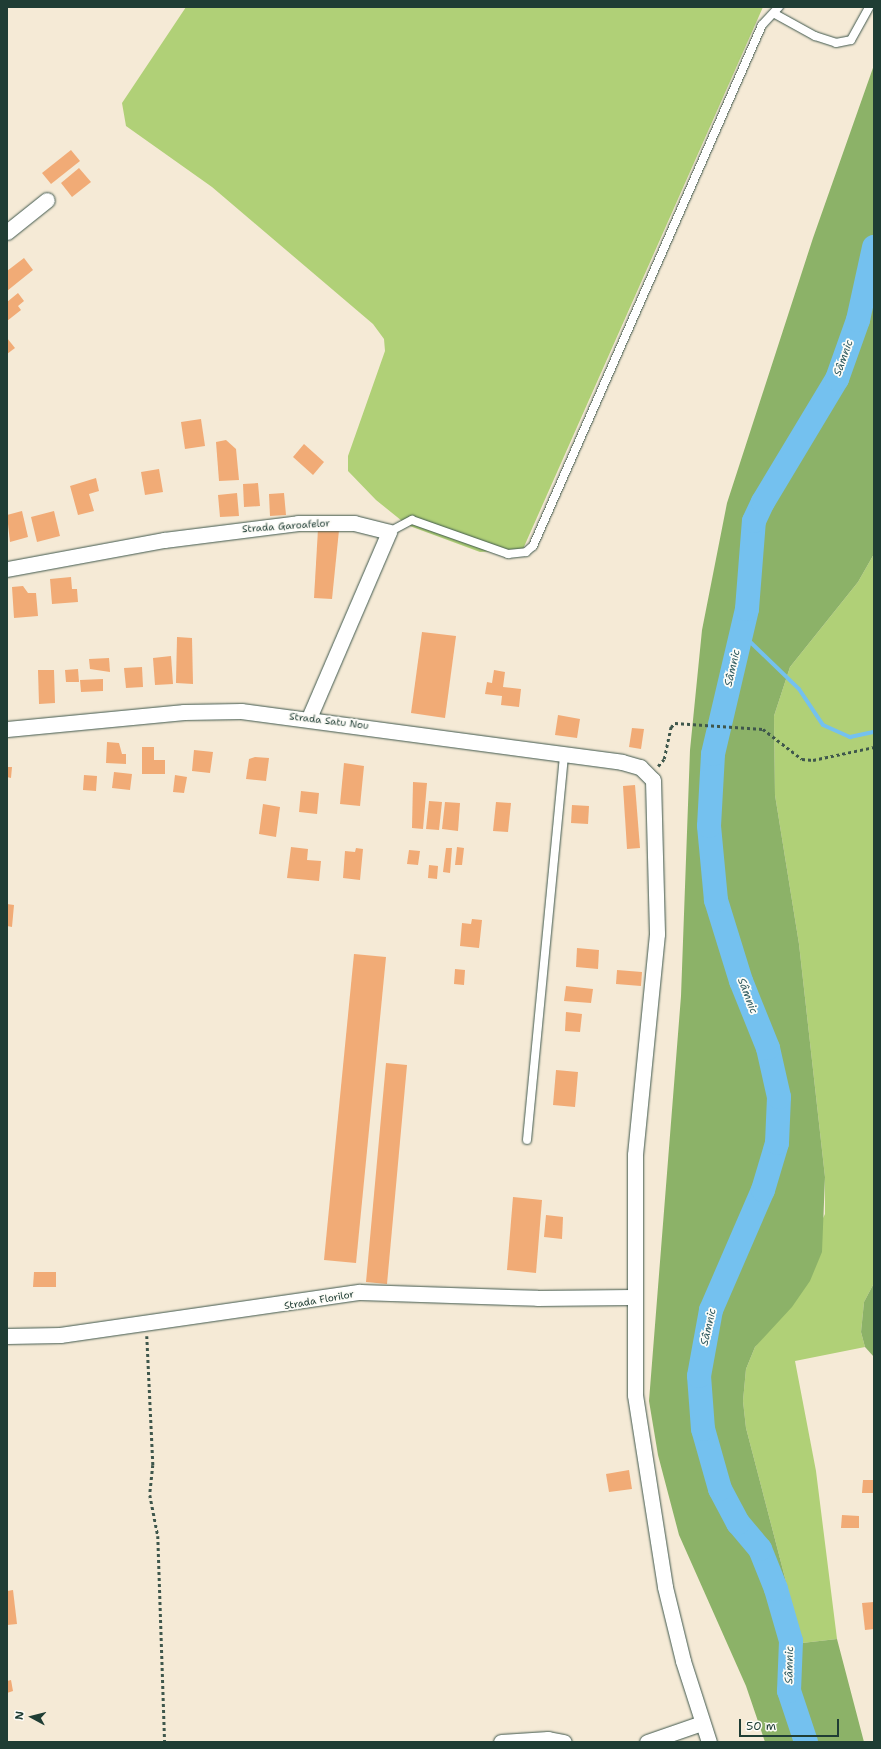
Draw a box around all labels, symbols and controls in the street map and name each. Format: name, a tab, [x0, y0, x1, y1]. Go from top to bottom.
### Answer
water label: Sâmnic	[831, 338, 857, 378]
street label: Strada Garoafelor	[242, 517, 330, 535]
water label: Sâmnic	[722, 648, 744, 688]
street label: Strada Satu Nou	[289, 710, 369, 732]
water label: Sâmnic	[734, 976, 760, 1016]
street label: Strada Florilor	[283, 1288, 355, 1312]
water label: Sâmnic	[698, 1307, 720, 1347]
water label: Sâmnic	[783, 1646, 797, 1684]
north arrow	[12, 1697, 52, 1737]
text: N	[12, 1710, 28, 1721]
scale bar	[741, 1711, 841, 1737]
text: 50 m	[746, 1718, 776, 1734]

